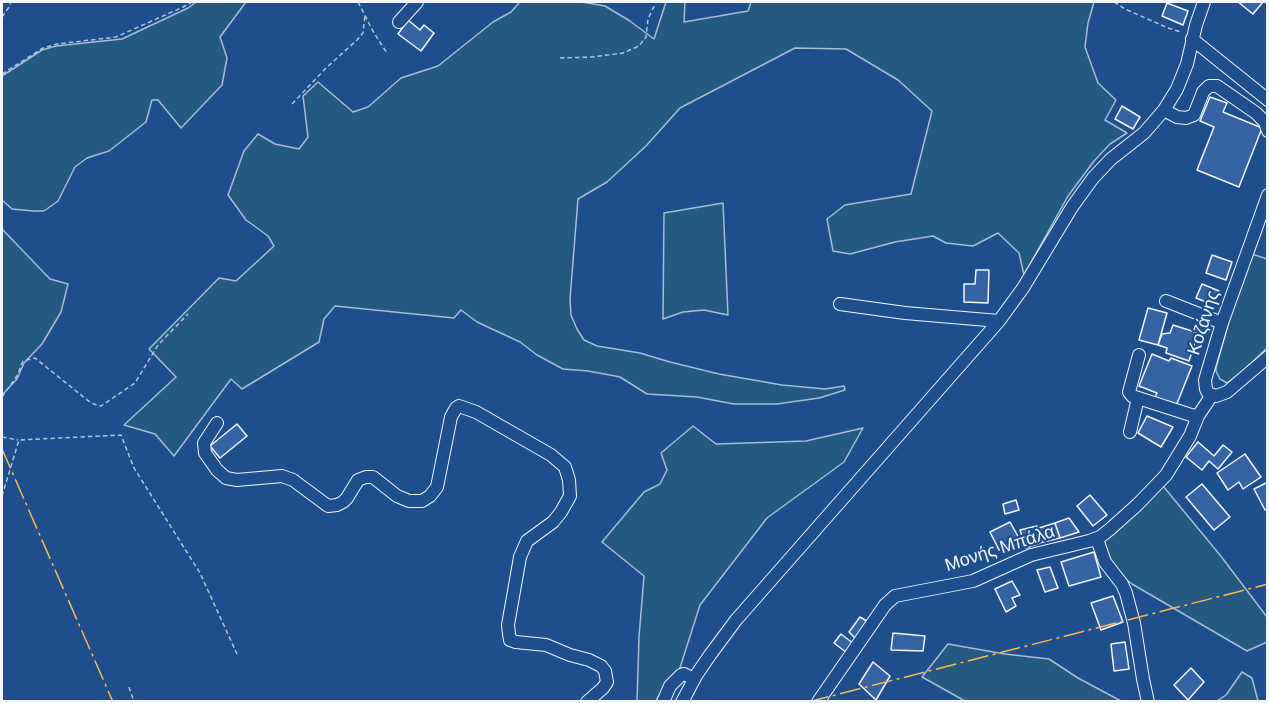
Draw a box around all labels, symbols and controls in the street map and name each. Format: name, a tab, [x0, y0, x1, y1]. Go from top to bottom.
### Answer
street label: Κοζάνης	[1183, 288, 1225, 358]
street label: Μονής Μπάλα	[942, 521, 1058, 577]

